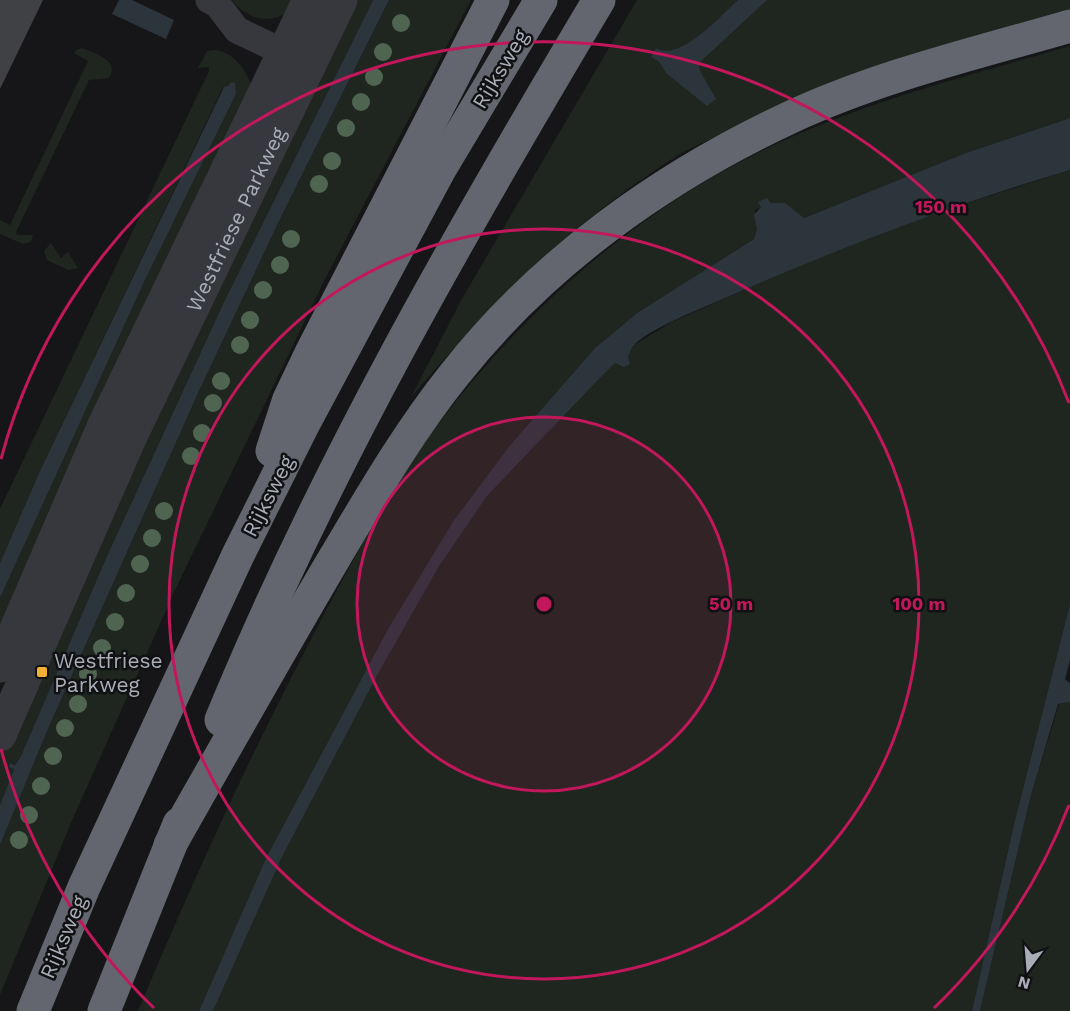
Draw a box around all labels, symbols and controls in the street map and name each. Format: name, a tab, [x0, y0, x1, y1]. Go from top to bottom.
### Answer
street label: Rijksweg	[467, 24, 534, 113]
street label: Westfriese Parkweg	[180, 122, 291, 316]
text: 150 m	[915, 196, 967, 217]
street label: Rijksweg	[237, 451, 299, 541]
text: 50 m	[709, 593, 753, 614]
text: 100 m	[892, 593, 946, 614]
centre of rings	[534, 594, 554, 614]
place label: Westfriese Parkweg	[54, 648, 163, 697]
marker: Westfriese Parkweg	[35, 665, 49, 679]
street label: Rijksweg	[34, 891, 92, 982]
north arrow	[998, 939, 1058, 999]
text: N	[1016, 972, 1032, 994]

